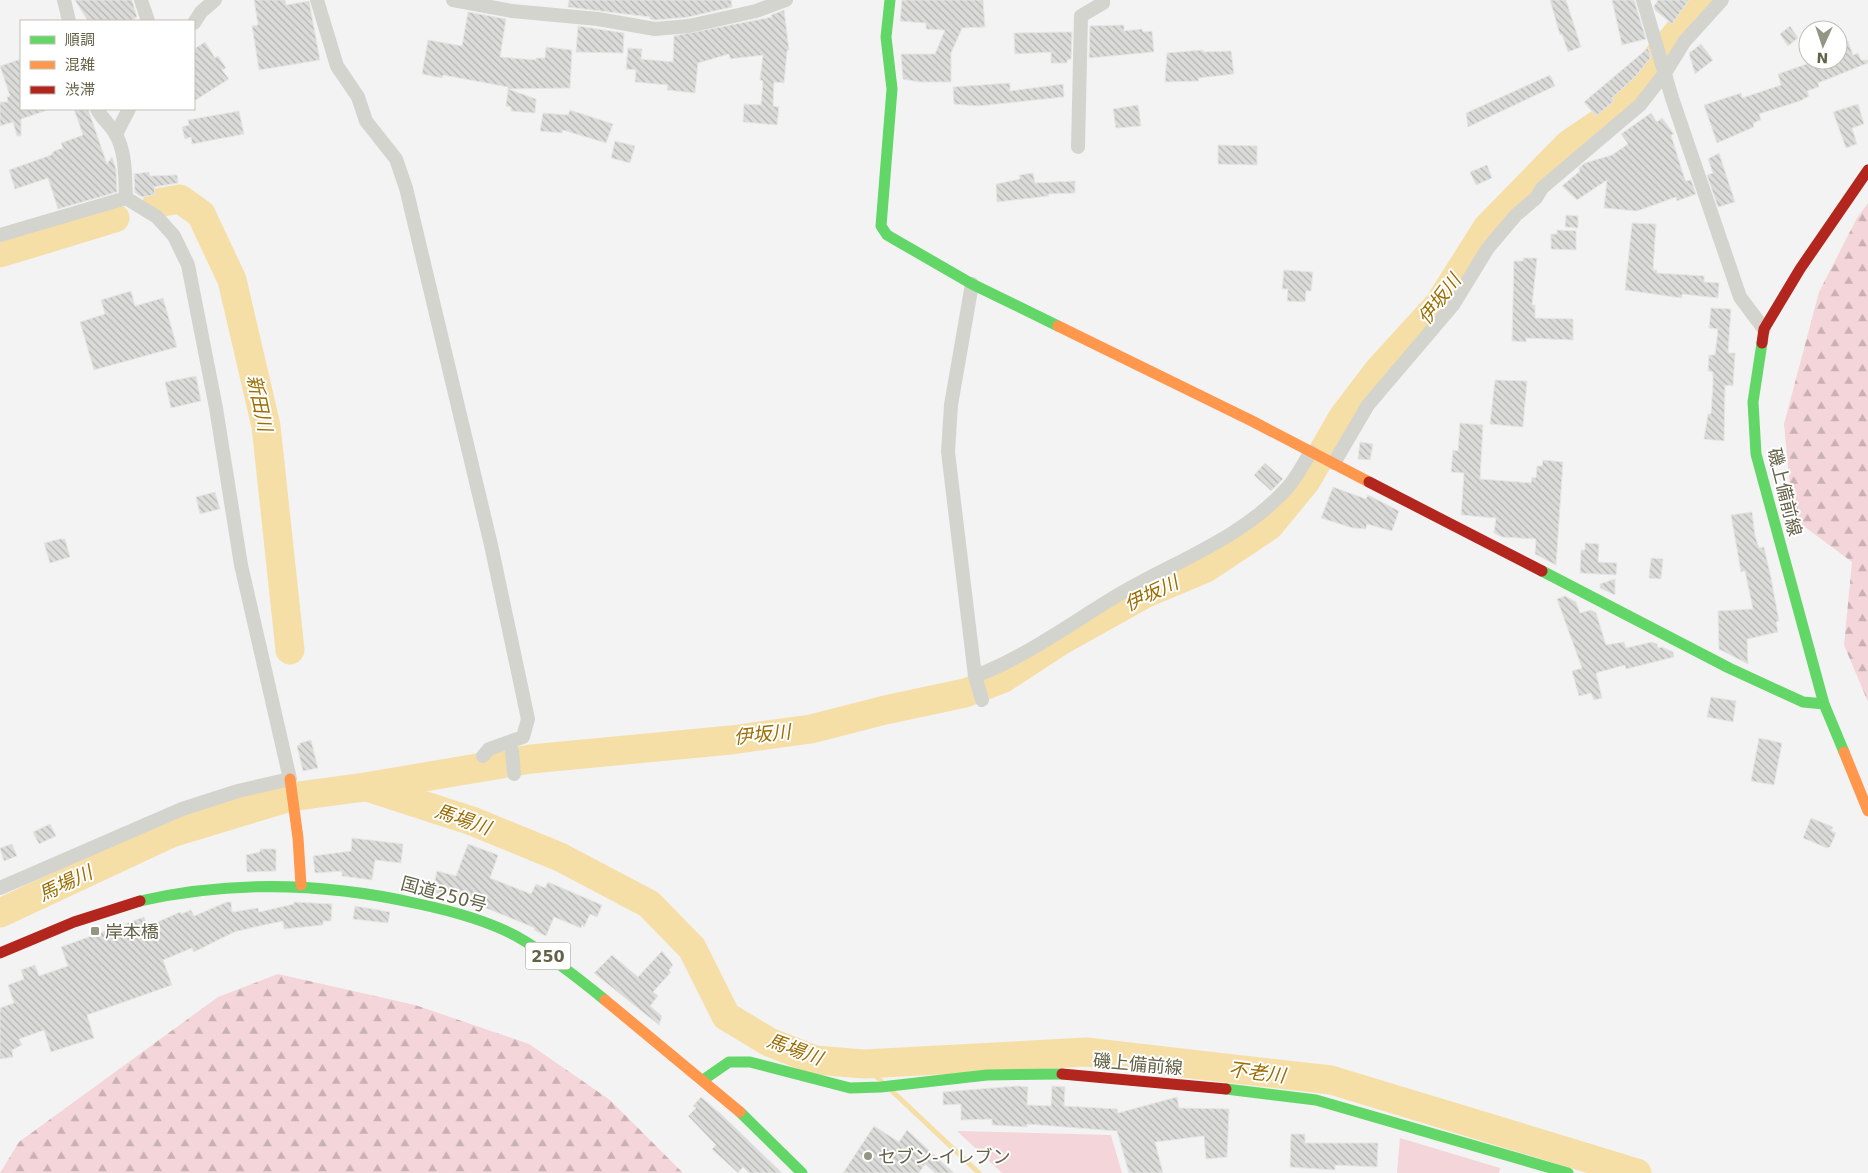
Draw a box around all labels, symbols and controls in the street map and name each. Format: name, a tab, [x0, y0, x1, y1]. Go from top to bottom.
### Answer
legend	[20, 20, 195, 110]
north arrow	[1798, 20, 1848, 70]
text: 順調	[65, 31, 95, 49]
text: N	[1816, 50, 1829, 66]
text: 混雑	[65, 56, 95, 74]
text: 渋滞	[65, 81, 95, 99]
water label: 伊坂川	[1413, 268, 1466, 328]
water label: 新田川	[243, 373, 277, 435]
street label: 磯上備前線	[1764, 446, 1806, 538]
water label: 伊坂川	[1121, 570, 1183, 615]
water label: 伊坂川	[732, 720, 793, 748]
water label: 馬場川	[432, 799, 495, 839]
water label: 馬場川	[35, 860, 97, 905]
street label: 国道250号	[399, 872, 489, 916]
place label: 岸本橋	[105, 921, 159, 942]
marker: 岸本橋	[89, 925, 101, 937]
road number: 250	[526, 942, 570, 969]
water label: 馬場川	[764, 1029, 827, 1070]
street label: 磯上備前線	[1092, 1050, 1184, 1078]
water label: 不老川	[1227, 1058, 1289, 1087]
place label: セブン-イレブン	[878, 1146, 1011, 1167]
marker: セブン-イレブン	[862, 1150, 874, 1162]

